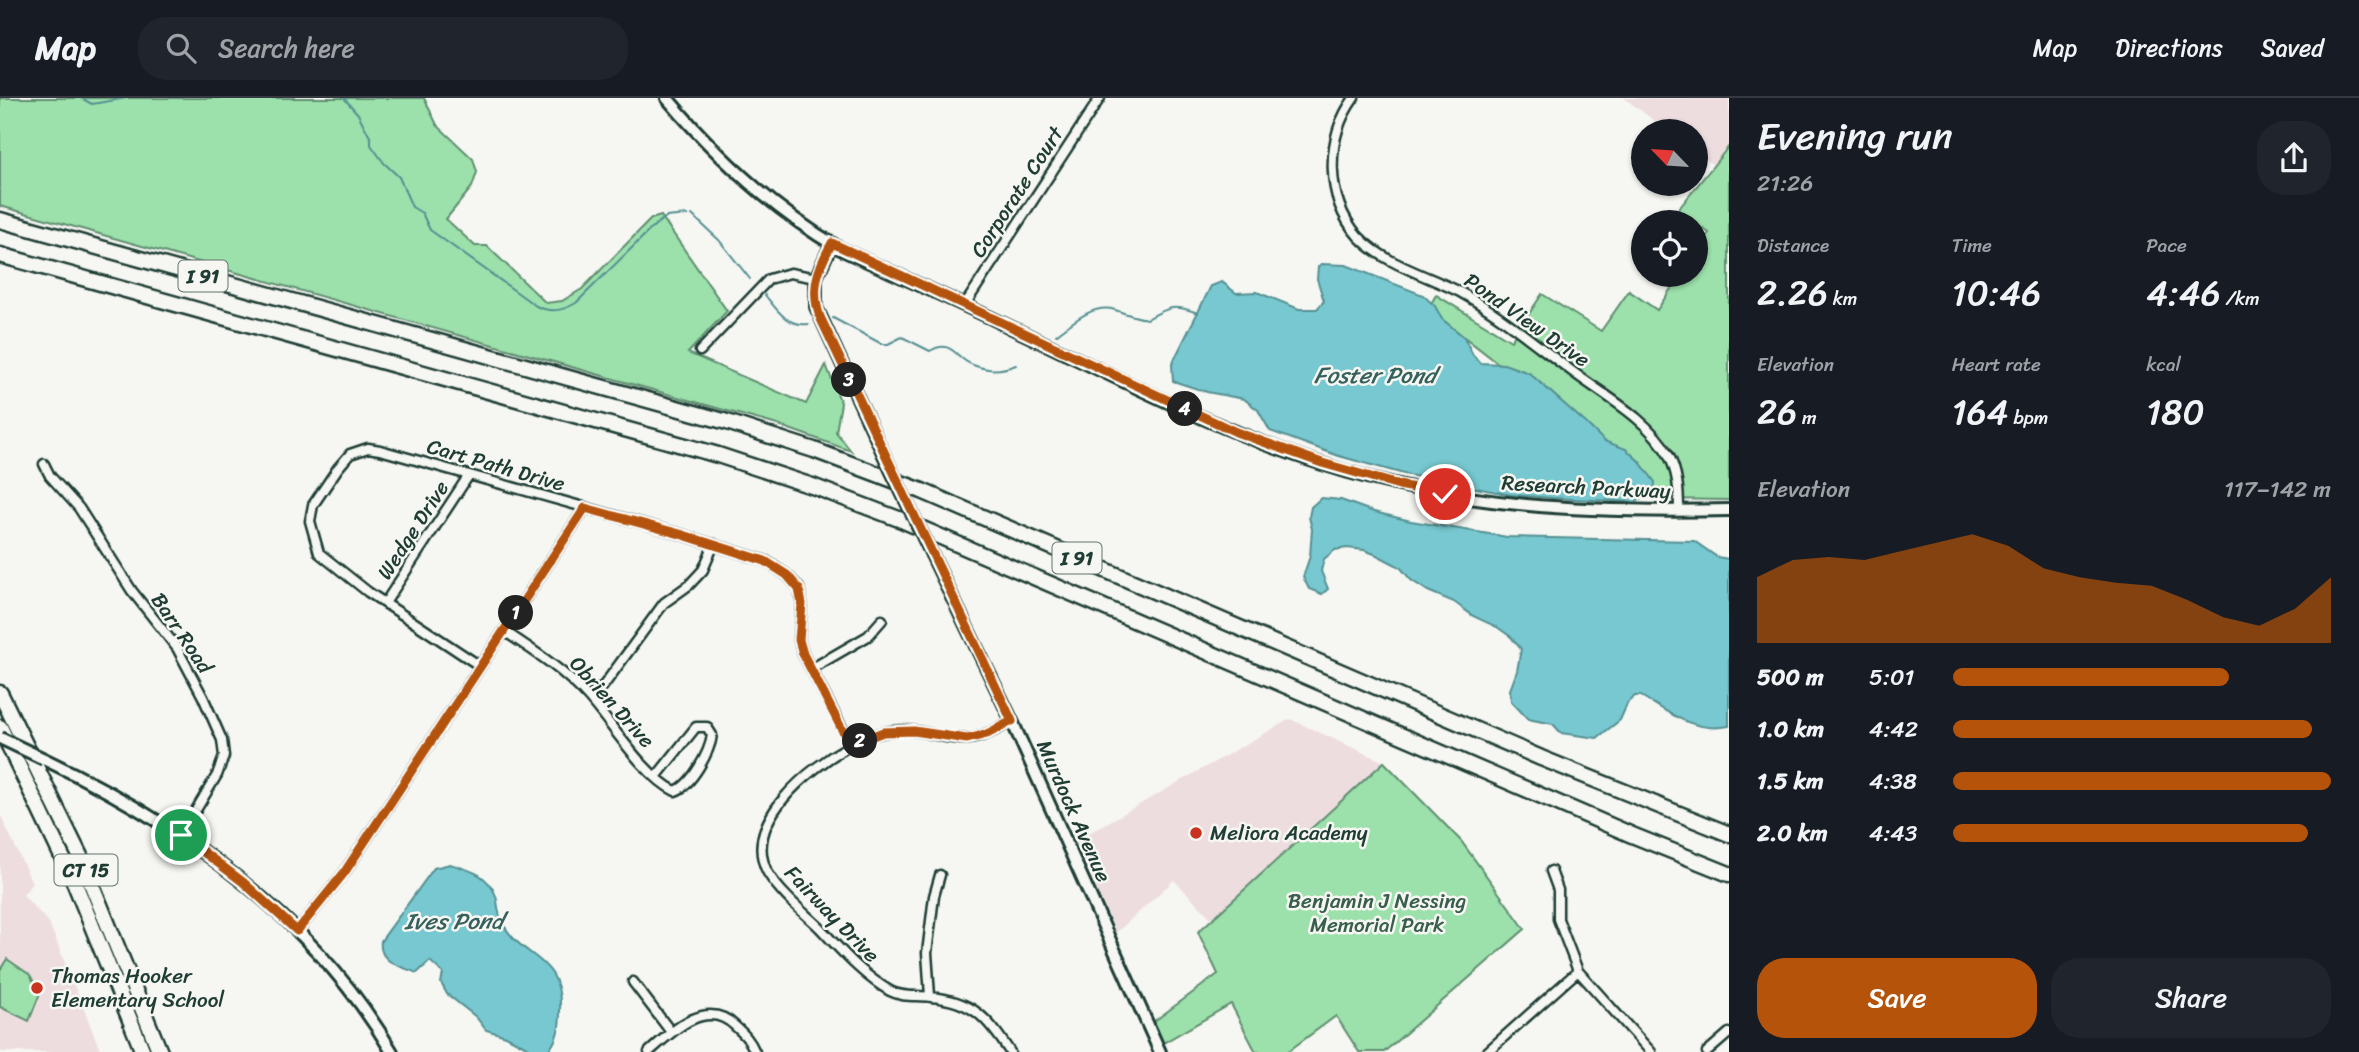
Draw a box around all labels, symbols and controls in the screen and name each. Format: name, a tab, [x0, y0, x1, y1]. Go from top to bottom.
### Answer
search box	[138, 17, 628, 80]
text: Map	[35, 19, 96, 77]
text: Search here	[218, 25, 355, 71]
text: Map	[2033, 27, 2077, 69]
text: Directions	[2115, 27, 2223, 69]
text: Saved	[2261, 27, 2324, 69]
icon: search	[162, 29, 200, 67]
text: Evening run	[1757, 103, 1953, 170]
street label: Corporate Court	[960, 117, 1075, 266]
north arrow	[1631, 119, 1708, 196]
map controls	[1631, 119, 1708, 287]
button: share	[2257, 121, 2331, 195]
text: 21:26	[1757, 163, 1813, 204]
button: locate	[1631, 210, 1708, 287]
text: Distance	[1757, 229, 1829, 262]
text: Time	[1952, 229, 1992, 262]
text: Pace	[2146, 229, 2187, 262]
road number: I 91	[178, 260, 228, 292]
street label: Pond View Drive	[1456, 262, 1598, 378]
text: 2.26	[1757, 262, 1828, 324]
text: 10:46	[1952, 262, 2041, 324]
text: 4:46	[2146, 262, 2221, 324]
text: km	[1828, 282, 1857, 315]
text: /km	[2221, 282, 2260, 315]
text: Elevation	[1757, 348, 1834, 381]
text: Heart rate	[1952, 348, 2041, 381]
text: kcal	[2146, 348, 2181, 381]
water label: Foster Pond	[1314, 355, 1442, 396]
pin: 3	[832, 362, 866, 398]
text: 3	[843, 363, 854, 396]
text: 26	[1757, 381, 1797, 443]
text: 164	[1952, 381, 2008, 443]
text: 180	[2146, 381, 2205, 443]
pin: 4	[1168, 392, 1202, 426]
text: 4	[1179, 392, 1190, 425]
text: m	[1797, 401, 1817, 434]
text: bpm	[2008, 401, 2048, 434]
street label: Cart Path Drive	[422, 427, 570, 503]
pin	[1415, 464, 1475, 524]
street label: Research Parkway	[1501, 464, 1672, 510]
text: Elevation	[1757, 469, 1850, 510]
text: 117–142 m	[2224, 469, 2331, 510]
street label: Wedge Drive	[366, 472, 460, 587]
icon: check	[1426, 475, 1464, 513]
road number: I 91	[1052, 542, 1102, 573]
street label: Barr Road	[141, 584, 224, 683]
pin: 1	[498, 596, 534, 630]
text: 1	[511, 596, 520, 629]
street label: Obrien Drive	[559, 647, 665, 757]
text: 500 m	[1757, 657, 1824, 698]
text: 5:01	[1869, 657, 1914, 698]
text: 1.0 km	[1757, 709, 1824, 750]
text: 4:42	[1869, 709, 1918, 750]
pin: 2	[842, 724, 878, 758]
text: 2	[854, 724, 865, 757]
street label: Murdock Avenue	[1026, 733, 1123, 889]
text: 1.5 km	[1757, 761, 1824, 802]
text: 4:38	[1869, 761, 1917, 802]
pin	[151, 805, 211, 865]
text: 2.0 km	[1757, 813, 1828, 854]
text: 4:43	[1869, 813, 1917, 854]
place label: Meliora Academy	[1210, 814, 1368, 852]
icon: arrive	[162, 816, 200, 854]
marker: Meliora Academy	[1188, 825, 1204, 841]
road number: CT 15	[55, 855, 118, 886]
street label: Fairway Drive	[775, 856, 889, 972]
park label: Benjamin J Nessing Memorial Park	[1288, 882, 1467, 944]
water label: Ives Pond	[404, 901, 509, 942]
place label: Thomas Hooker Elementary School	[51, 957, 225, 1019]
button: Save	[1757, 958, 2037, 1038]
button: Share	[2051, 958, 2331, 1038]
marker: Thomas Hooker Elementary School	[29, 980, 45, 996]

